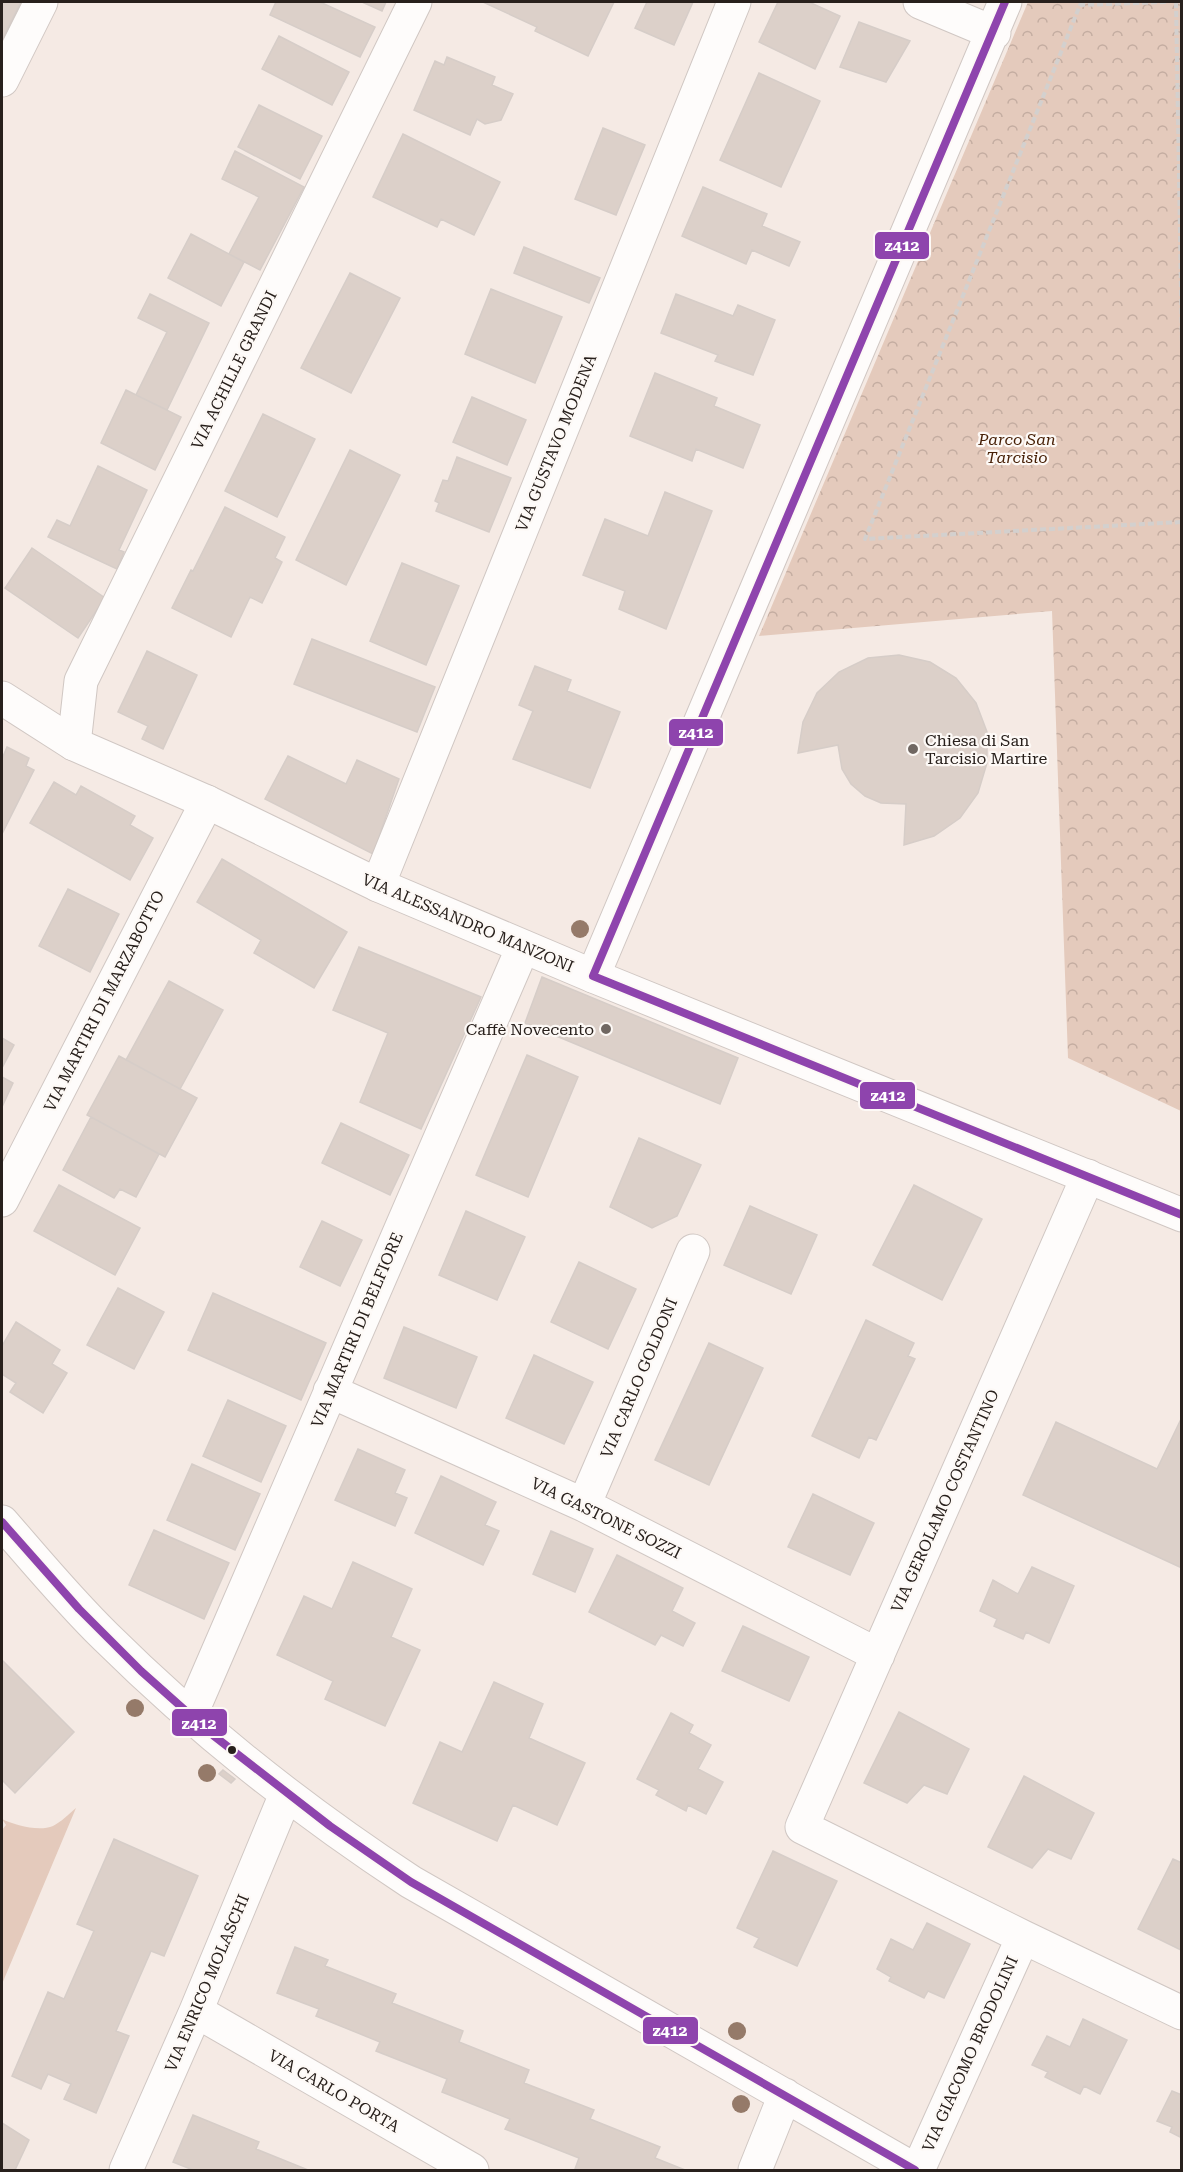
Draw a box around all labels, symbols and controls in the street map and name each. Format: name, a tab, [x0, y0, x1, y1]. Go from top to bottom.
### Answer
line badge: z412	[874, 231, 930, 260]
text: z412	[884, 236, 920, 255]
street label: VIA ACHILLE GRANDI	[187, 288, 281, 452]
street label: VIA GUSTAVO MODENA	[512, 351, 601, 534]
park label: Parco San Tarcisio	[977, 430, 1056, 467]
line badge: z412	[668, 718, 724, 747]
text: z412	[678, 723, 714, 742]
place label: Chiesa di San Tarcisio Martire	[925, 731, 1048, 768]
marker: Chiesa di San Tarcisio Martire	[906, 742, 920, 756]
street label: VIA ALESSANDRO MANZONI	[359, 870, 577, 976]
street label: VIA MARTIRI DI MARZABOTTO	[40, 887, 168, 1115]
place label: Caffè Novecento	[466, 1020, 594, 1039]
marker: Caffè Novecento	[599, 1022, 613, 1036]
line badge: z412	[859, 1081, 916, 1110]
text: z412	[870, 1086, 906, 1105]
street label: VIA MARTIRI DI BELFIORE	[307, 1229, 407, 1431]
street label: VIA CARLO GOLDONI	[597, 1295, 681, 1461]
street label: VIA GEROLAMO COSTANTINO	[887, 1387, 1003, 1615]
street label: VIA GASTONE SOZZI	[528, 1473, 684, 1563]
line badge: z412	[171, 1708, 228, 1737]
text: z412	[181, 1714, 217, 1733]
unlabelled marker	[226, 1744, 238, 1756]
street label: VIA ENRICO MOLASCHI	[161, 1891, 253, 2075]
street label: VIA GIACOMO BRODOLINI	[918, 1953, 1022, 2155]
line badge: z412	[642, 2016, 699, 2045]
text: z412	[652, 2021, 688, 2040]
street label: VIA CARLO PORTA	[265, 2046, 404, 2137]

